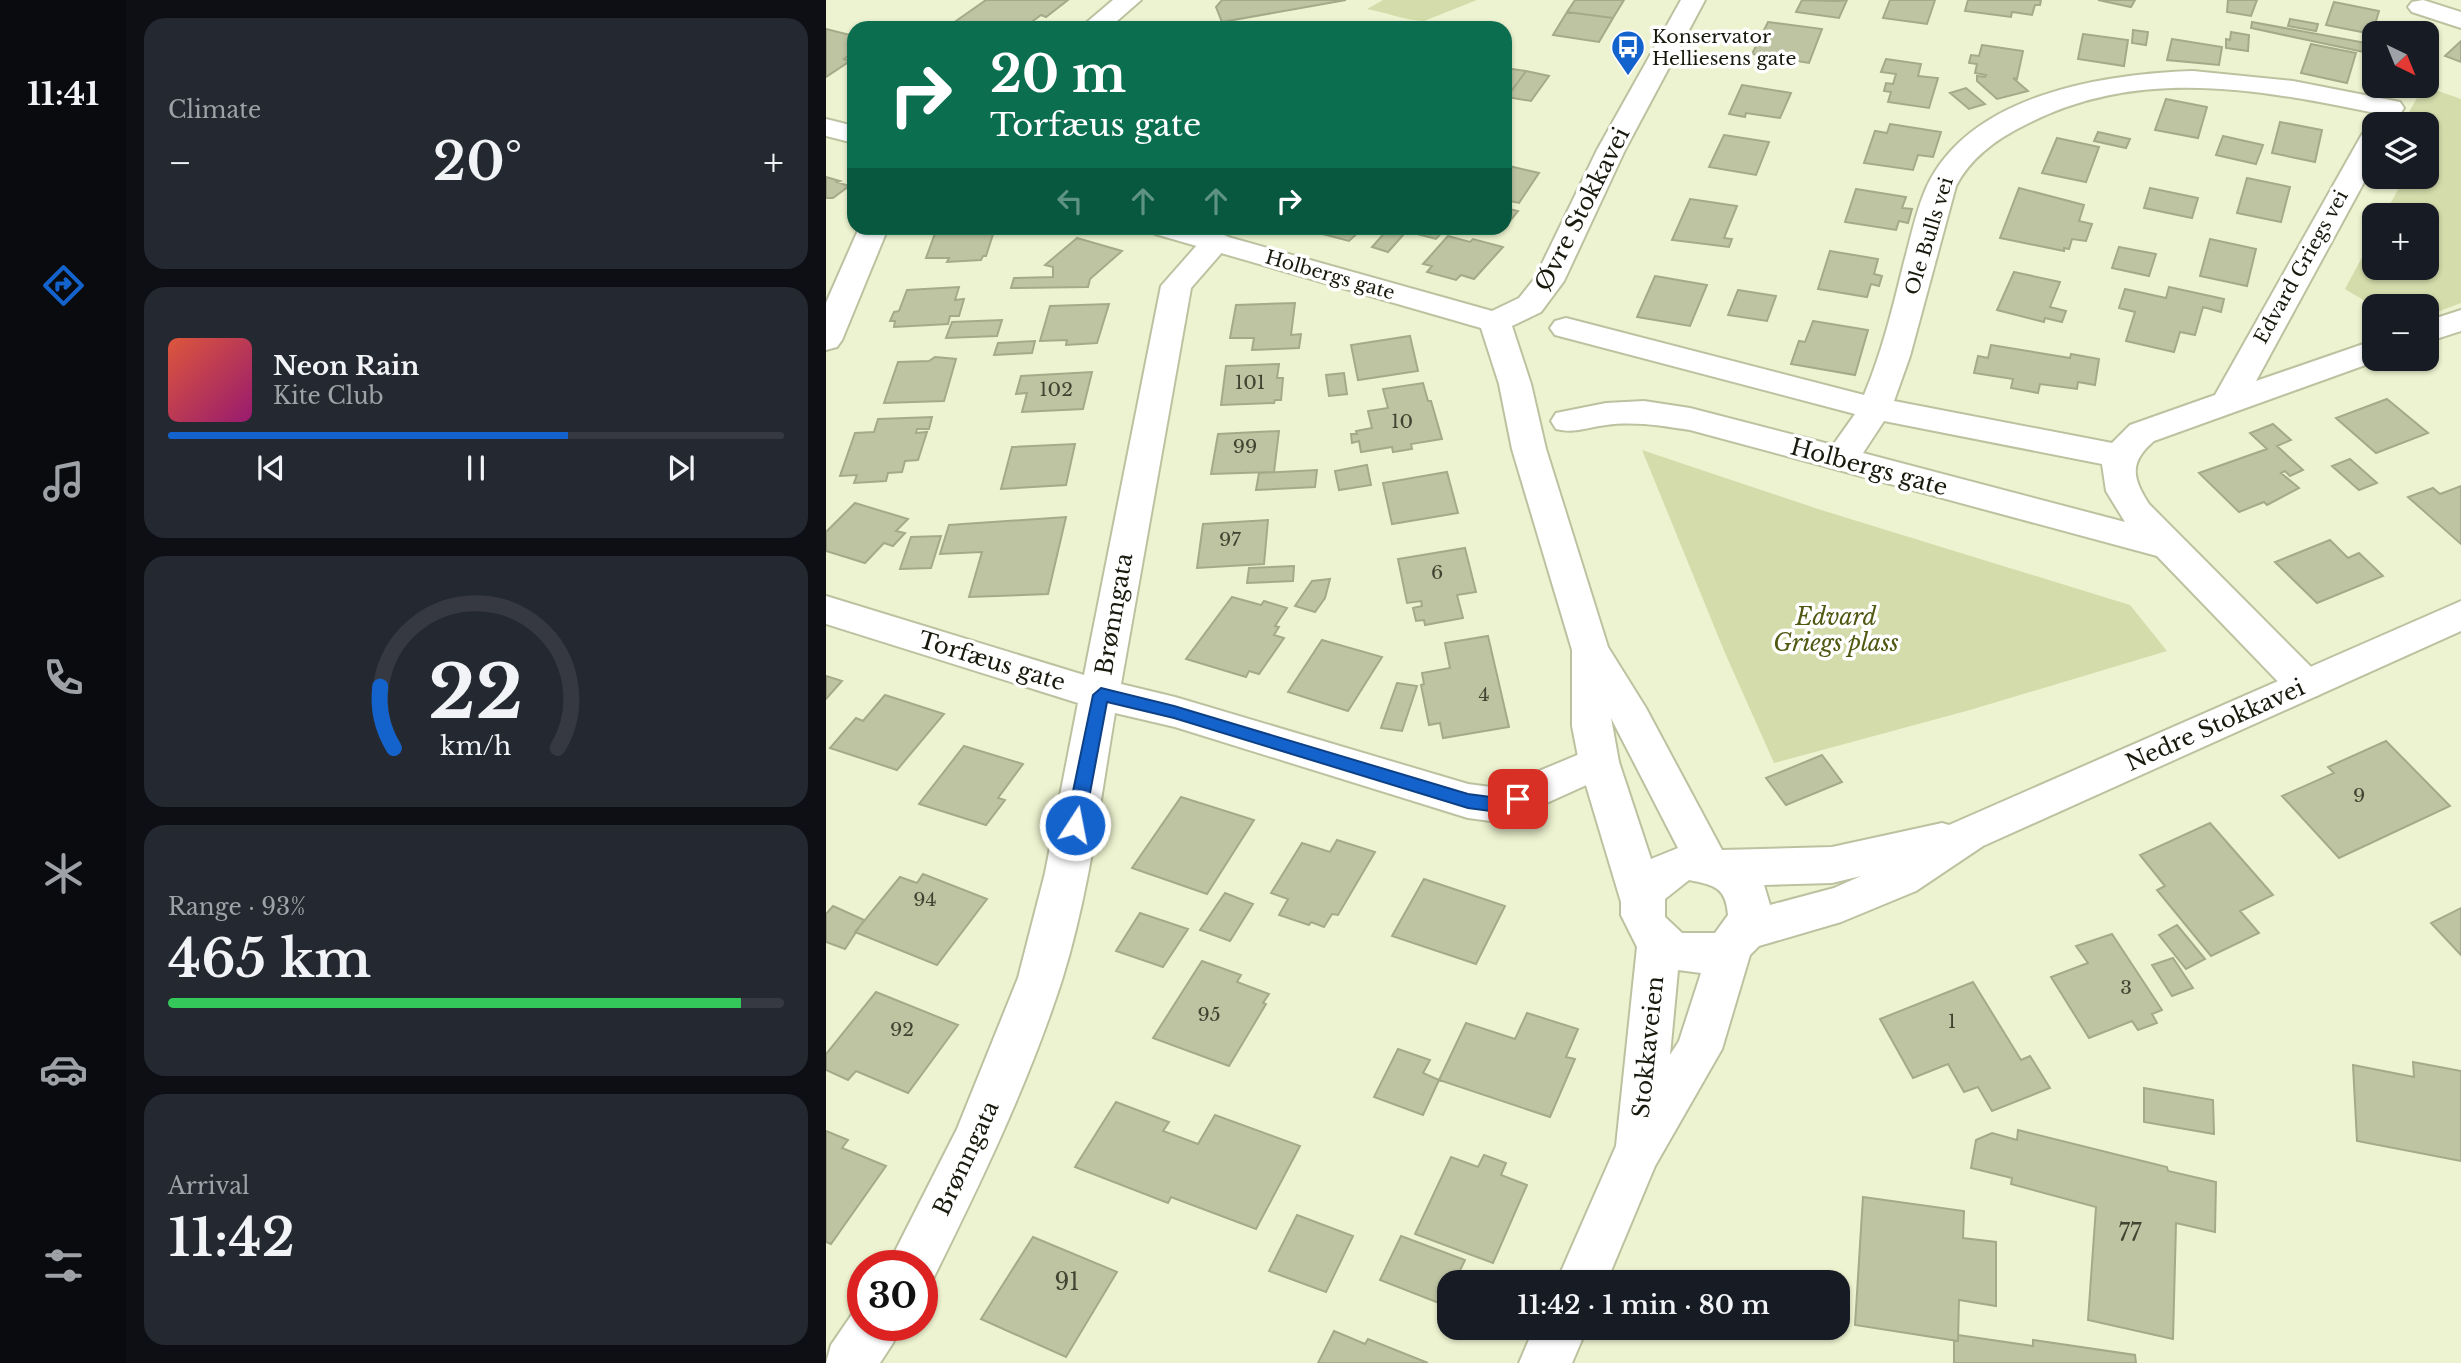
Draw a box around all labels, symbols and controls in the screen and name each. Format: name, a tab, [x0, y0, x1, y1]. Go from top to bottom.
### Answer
north arrow	[2362, 21, 2440, 98]
map controls	[2362, 21, 2439, 371]
place label: Konservator Helliesens gate	[1652, 25, 1796, 70]
bus stop icon: Konservator Helliesens gate	[1609, 28, 1647, 77]
text: 20 m	[990, 44, 1126, 105]
icon: right	[875, 49, 966, 140]
text: 11:41	[27, 74, 99, 114]
text: Climate	[168, 96, 261, 124]
text: Torfæus gate	[990, 105, 1201, 145]
button: layers	[2362, 112, 2439, 189]
street label: Øvre Stokkavei	[1529, 122, 1635, 296]
text: 20°	[433, 130, 522, 194]
text: −	[168, 139, 192, 186]
text: +	[763, 139, 784, 186]
street label: Ole Bulls vei	[1900, 174, 1958, 298]
icon: left	[1051, 182, 1089, 220]
icon: ahead	[1124, 182, 1162, 220]
icon: ahead	[1197, 182, 1235, 220]
icon: right	[1270, 182, 1308, 220]
street label: Edvard Griegs vei	[2249, 186, 2353, 348]
button: +	[2362, 203, 2439, 280]
street label: Holbergs gate	[1263, 246, 1397, 304]
icon: directions	[39, 261, 88, 310]
button: −	[2362, 294, 2439, 371]
text: Neon Rain	[273, 350, 419, 382]
house number: 101	[1235, 371, 1265, 394]
house number: 102	[1039, 378, 1073, 401]
text: Kite Club	[273, 382, 384, 410]
house number: 10	[1391, 410, 1413, 433]
street label: Holbergs gate	[1787, 433, 1951, 501]
house number: 99	[1233, 435, 1257, 458]
icon: previous	[252, 449, 290, 487]
icon: pause	[457, 449, 495, 487]
icon: next	[662, 449, 700, 487]
icon: music	[39, 457, 88, 506]
house number: 97	[1219, 528, 1241, 551]
street label: Brønngata	[1090, 551, 1139, 677]
house number: 6	[1431, 561, 1443, 584]
park label: Edvard Griegs plass	[1773, 603, 1899, 657]
street label: Torfæus gate	[915, 625, 1069, 697]
text: 22	[429, 647, 523, 738]
icon: phone	[39, 653, 88, 702]
street label: Nedre Stokkavei	[2121, 673, 2309, 777]
house number: 4	[1478, 683, 1490, 706]
text: km/h	[441, 730, 511, 761]
pin	[1488, 769, 1548, 829]
icon: arrive	[1499, 780, 1537, 818]
house number: 9	[2353, 784, 2365, 807]
position arrow	[1038, 788, 1112, 862]
icon: climate	[39, 849, 88, 898]
house number: 94	[913, 888, 937, 911]
text: Range · 93%	[168, 893, 306, 921]
text: 465 km	[168, 927, 371, 991]
street label: Stokkaveien	[1627, 974, 1669, 1119]
house number: 3	[2120, 976, 2132, 999]
house number: 95	[1197, 1003, 1221, 1026]
house number: 1	[1948, 1010, 1956, 1033]
house number: 92	[890, 1018, 914, 1041]
icon: car	[39, 1045, 88, 1094]
street label: Brønngata	[927, 1096, 1005, 1220]
text: Arrival	[168, 1172, 249, 1200]
text: 11:42	[168, 1206, 295, 1270]
house number: 77	[2118, 1219, 2142, 1247]
icon: filters	[39, 1241, 88, 1290]
speed limit sign: 30	[847, 1250, 938, 1341]
house number: 91	[1054, 1268, 1080, 1296]
text: 11:42 · 1 min · 80 m	[1517, 1289, 1770, 1321]

